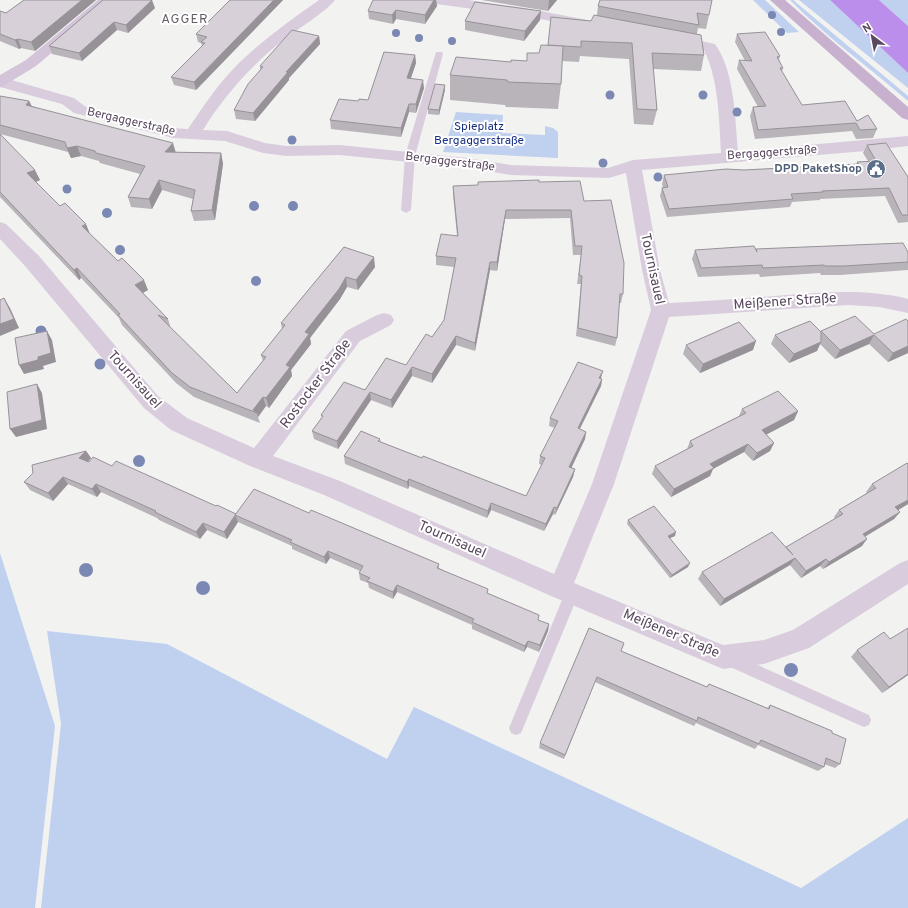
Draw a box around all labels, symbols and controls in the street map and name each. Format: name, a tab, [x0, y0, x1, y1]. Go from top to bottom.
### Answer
district label: AGGER	[161, 12, 209, 28]
north arrow	[852, 16, 892, 56]
text: N	[860, 20, 874, 36]
street label: Bergaggerstraße	[85, 104, 177, 140]
park label: Spieplatz Bergaggerstraße	[434, 119, 524, 149]
street label: Bergaggerstraße	[726, 142, 818, 164]
street label: Bergaggerstraße	[404, 149, 496, 175]
public building icon: DPD PaketShop	[865, 158, 887, 180]
place label: DPD PaketShop	[774, 161, 862, 177]
street label: Tournisauel	[636, 232, 668, 306]
street label: Meißener Straße	[733, 290, 837, 314]
street label: Rostocker Straße	[277, 336, 355, 432]
street label: Tournisauel	[103, 347, 165, 413]
street label: Tournisauel	[416, 518, 488, 562]
street label: Meißener Straße	[620, 606, 722, 662]

